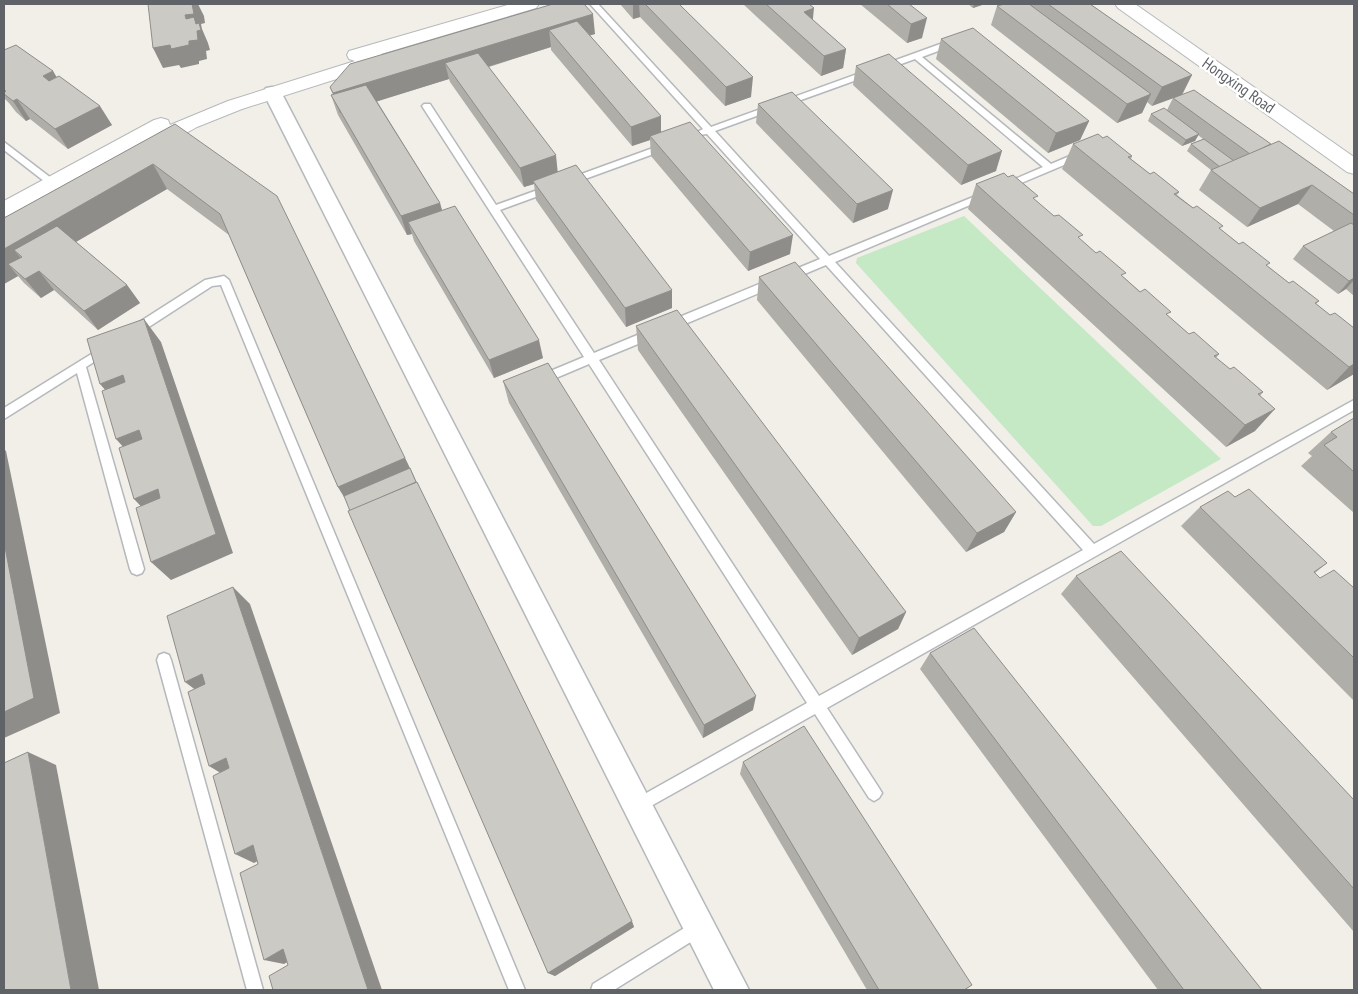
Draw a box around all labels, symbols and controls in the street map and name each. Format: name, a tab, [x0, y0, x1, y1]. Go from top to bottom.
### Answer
street label: Hongxing Road	[1199, 53, 1279, 117]

